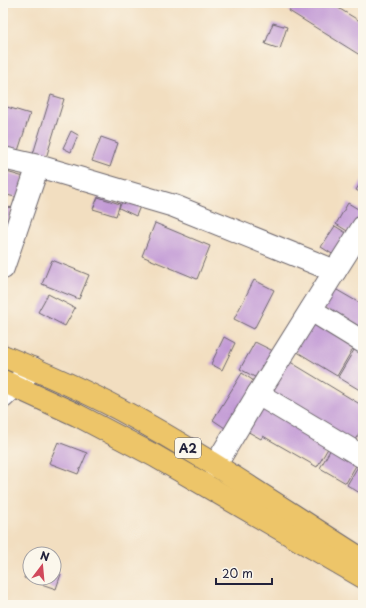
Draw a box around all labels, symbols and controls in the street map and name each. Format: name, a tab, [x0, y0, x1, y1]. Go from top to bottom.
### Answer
road number: A2	[175, 438, 201, 458]
north arrow	[22, 546, 62, 586]
text: N	[38, 547, 52, 565]
scale bar	[216, 560, 272, 586]
text: 20 m	[222, 564, 253, 582]

